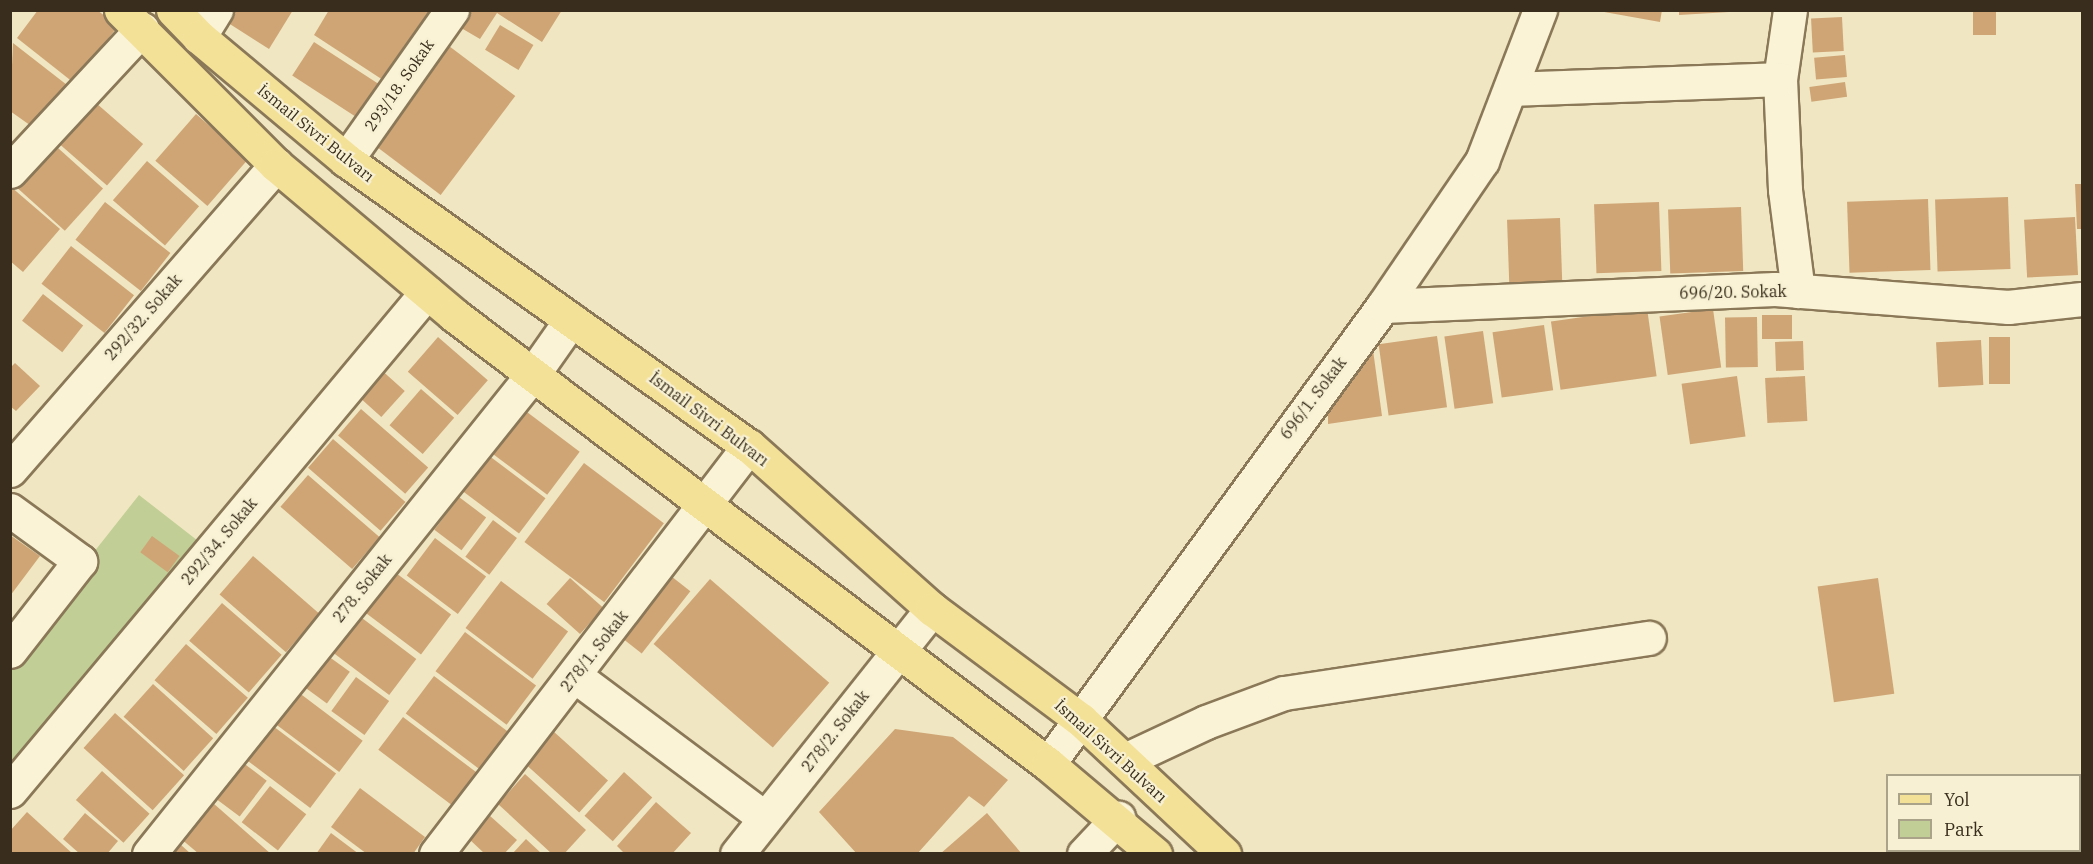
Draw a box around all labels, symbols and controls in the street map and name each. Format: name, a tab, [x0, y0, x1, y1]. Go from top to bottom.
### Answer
street label: 293/18. Sokak	[360, 35, 438, 135]
street label: İsmail Sivri Bulvarı	[254, 80, 378, 186]
street label: 292/32. Sokak	[100, 270, 186, 364]
street label: 696/20. Sokak	[1679, 281, 1787, 303]
street label: 696/1. Sokak	[1276, 353, 1350, 443]
street label: İsmail Sivri Bulvarı	[646, 368, 772, 470]
street label: 292/34. Sokak	[177, 494, 261, 588]
street label: 278. Sokak	[329, 550, 395, 626]
street label: 278/1. Sokak	[556, 606, 632, 696]
street label: 278/2. Sokak	[797, 686, 873, 776]
street label: İsmail Sivri Bulvarı	[1051, 696, 1171, 806]
legend	[1886, 774, 2081, 852]
text: Yol	[1944, 788, 1970, 811]
text: Park	[1944, 818, 1983, 841]

